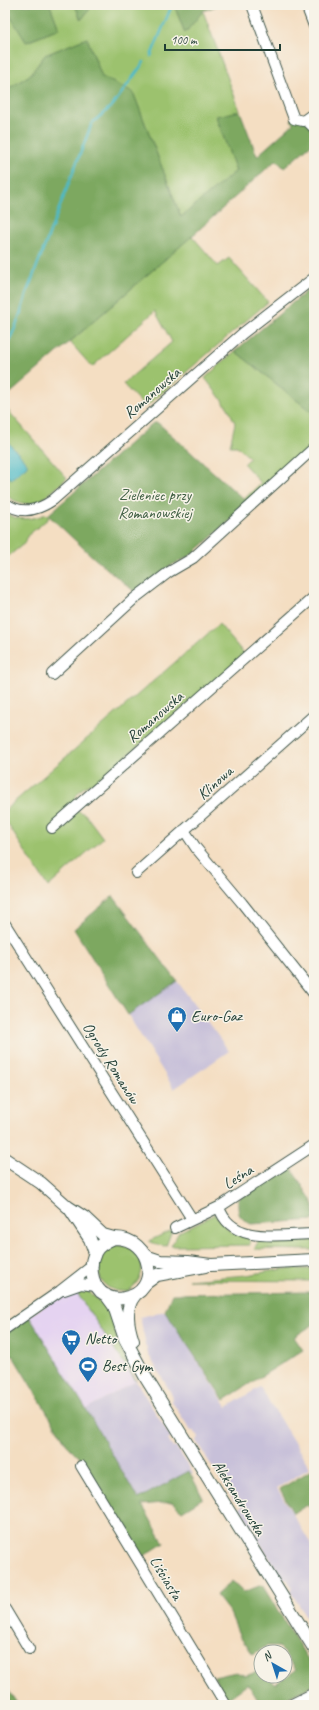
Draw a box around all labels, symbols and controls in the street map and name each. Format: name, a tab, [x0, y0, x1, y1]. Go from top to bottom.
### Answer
scale bar	[165, 26, 280, 52]
text: 100 m	[171, 32, 198, 48]
street label: Romanowska	[119, 362, 185, 423]
park label: Zieleniec przy Romanowskiej	[118, 485, 193, 523]
street label: Romanowska	[122, 686, 188, 747]
street label: Klinowa	[193, 761, 238, 804]
shop icon: Euro-Gaz	[166, 1005, 188, 1033]
place label: Euro-Gaz	[191, 1006, 244, 1026]
street label: Ogrody Romanów	[78, 1018, 145, 1109]
street label: Leśna	[219, 1159, 258, 1194]
supermarket icon: Netto	[60, 1328, 82, 1356]
place label: Netto	[85, 1329, 119, 1349]
sports icon: Best Gym	[77, 1355, 99, 1383]
place label: Best Gym	[102, 1356, 155, 1376]
street label: Aleksandrowska	[208, 1457, 271, 1540]
street label: Liściasta	[145, 1552, 188, 1605]
north arrow	[253, 1644, 293, 1684]
text: N	[260, 1647, 275, 1664]

